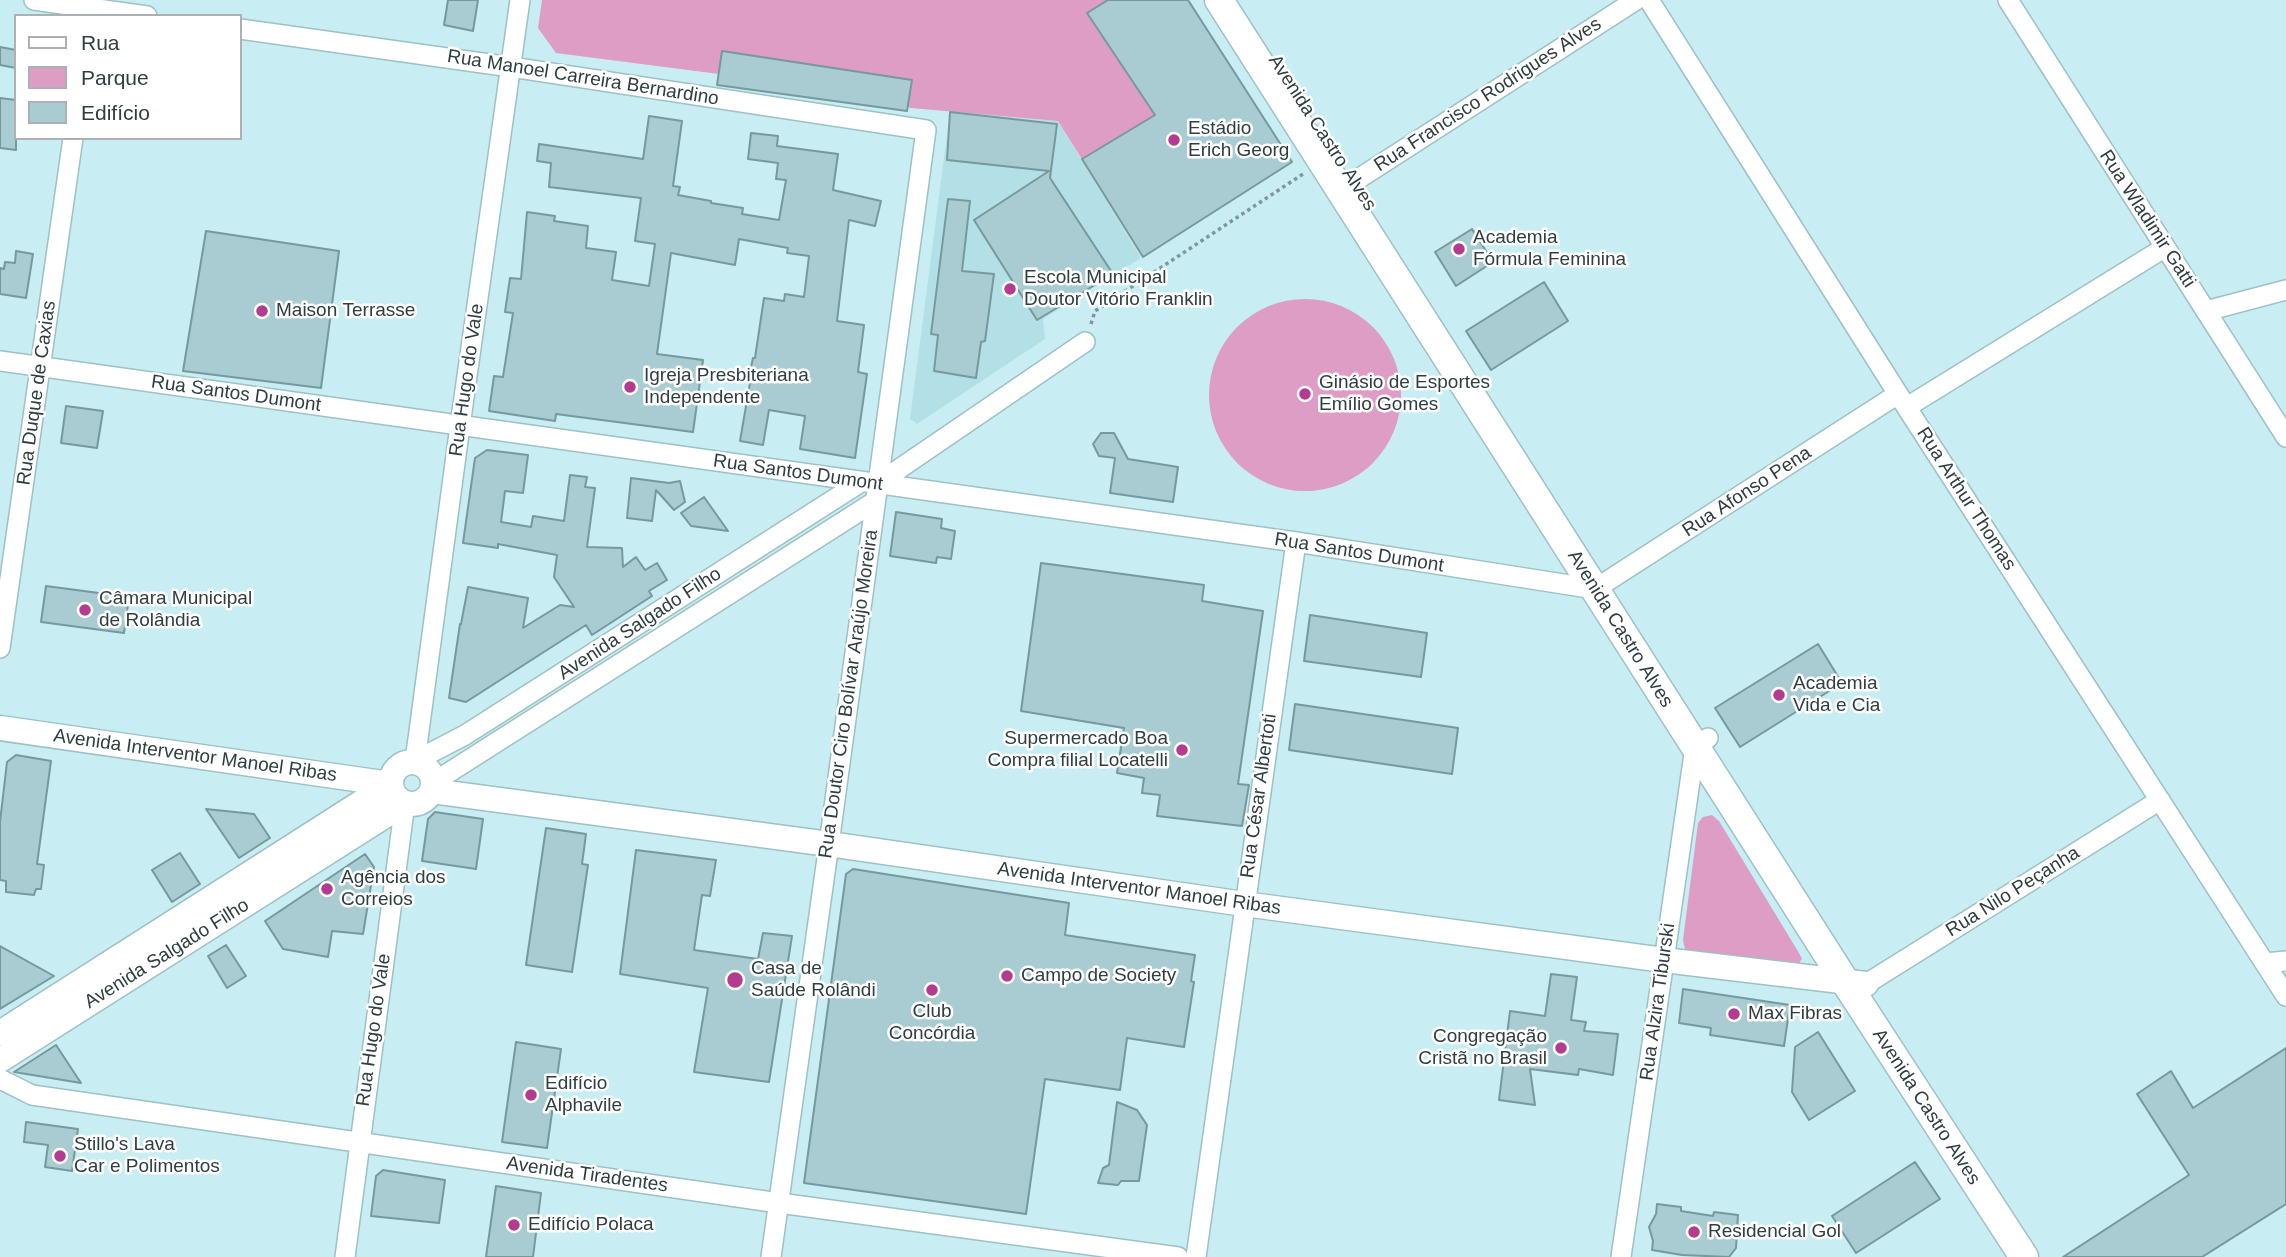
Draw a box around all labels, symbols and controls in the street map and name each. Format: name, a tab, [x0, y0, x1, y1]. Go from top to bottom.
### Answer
street label: Rua Francisco Rodrigues Alves	[1370, 13, 1606, 177]
legend	[14, 14, 242, 140]
text: Rua	[81, 31, 120, 54]
street label: Rua Manoel Carreira Bernardino	[446, 45, 720, 111]
street label: Avenida Castro Alves	[1263, 51, 1381, 215]
text: Parque	[81, 66, 149, 89]
text: Edifício	[81, 101, 150, 124]
place label: Estádio Erich Georg	[1188, 118, 1289, 162]
marker: Estádio Erich Georg	[1166, 132, 1182, 148]
street label: Rua Wladimir Gatti	[2094, 146, 2200, 292]
place label: Academia Fórmula Feminina	[1473, 227, 1626, 271]
marker: Academia Fórmula Feminina	[1451, 241, 1467, 257]
place label: Escola Municipal Doutor Vitório Franklin	[1024, 267, 1213, 311]
marker: Escola Municipal Doutor Vitório Franklin	[1002, 281, 1018, 297]
street label: Rua Duque de Caxias	[13, 299, 61, 487]
place label: Maison Terrasse	[276, 300, 415, 322]
street label: Rua Hugo do Vale	[445, 302, 489, 458]
marker: Maison Terrasse	[254, 303, 270, 319]
place label: Igreja Presbiteriana Independente	[644, 365, 809, 409]
street label: Rua Santos Dumont	[150, 371, 322, 417]
place label: Ginásio de Esportes Emílio Gomes	[1319, 372, 1490, 416]
marker: Igreja Presbiteriana Independente	[622, 379, 638, 395]
marker: Ginásio de Esportes Emílio Gomes	[1297, 386, 1313, 402]
street label: Rua Arthur Thomas	[1911, 423, 2021, 575]
street label: Rua Afonso Pena	[1678, 442, 1816, 542]
street label: Rua Santos Dumont	[712, 450, 884, 496]
street label: Rua Doutor Ciro Bolívar Araújo Moreira	[815, 528, 883, 860]
street label: Rua Santos Dumont	[1273, 528, 1445, 578]
street label: Avenida Castro Alves	[1562, 546, 1678, 712]
street label: Avenida Salgado Filho	[554, 563, 726, 685]
place label: Câmara Municipal de Rolândia	[99, 588, 252, 632]
marker: Câmara Municipal de Rolândia	[77, 602, 93, 618]
place label: Academia Vida e Cia	[1793, 673, 1880, 717]
marker: Academia Vida e Cia	[1771, 687, 1787, 703]
street label: Rua César Albertoti	[1236, 712, 1282, 880]
street label: Avenida Interventor Manoel Ribas	[52, 725, 338, 787]
place label: Supermercado Boa Compra filial Locatelli	[987, 728, 1168, 772]
marker: Supermercado Boa Compra filial Locatelli	[1174, 742, 1190, 758]
street label: Rua Nilo Peçanha	[1942, 842, 2084, 942]
street label: Avenida Interventor Manoel Ribas	[996, 858, 1282, 920]
place label: Agência dos Correios	[341, 867, 446, 911]
marker: Agência dos Correios	[319, 881, 335, 897]
street label: Avenida Salgado Filho	[80, 894, 254, 1014]
street label: Rua Alzira Tiburski	[1636, 922, 1680, 1082]
street label: Rua Hugo do Vale	[352, 952, 396, 1108]
place label: Casa de Saúde Rolândi	[751, 958, 876, 1002]
place label: Campo de Society	[1021, 965, 1176, 987]
marker: Campo de Society	[999, 968, 1015, 984]
marker: Casa de Saúde Rolândi	[725, 970, 745, 990]
marker: Club Concórdia	[924, 982, 940, 998]
place label: Club Concórdia	[889, 1001, 975, 1045]
place label: Max Fibras	[1748, 1003, 1842, 1025]
marker: Max Fibras	[1726, 1006, 1742, 1022]
street label: Avenida Castro Alves	[1867, 1025, 1985, 1189]
place label: Congregação Cristã no Brasil	[1418, 1026, 1547, 1070]
marker: Congregação Cristã no Brasil	[1553, 1040, 1569, 1056]
place label: Edifício Alphavile	[545, 1073, 622, 1117]
marker: Edifício Alphavile	[523, 1087, 539, 1103]
place label: Stillo's Lava Car e Polimentos	[74, 1134, 220, 1178]
marker: Stillo's Lava Car e Polimentos	[52, 1148, 68, 1164]
street label: Avenida Tiradentes	[505, 1152, 669, 1198]
place label: Edifício Polaca	[528, 1214, 654, 1236]
marker: Edifício Polaca	[506, 1217, 522, 1233]
place label: Residencial Gol	[1708, 1221, 1841, 1243]
marker: Residencial Gol	[1686, 1224, 1702, 1240]

